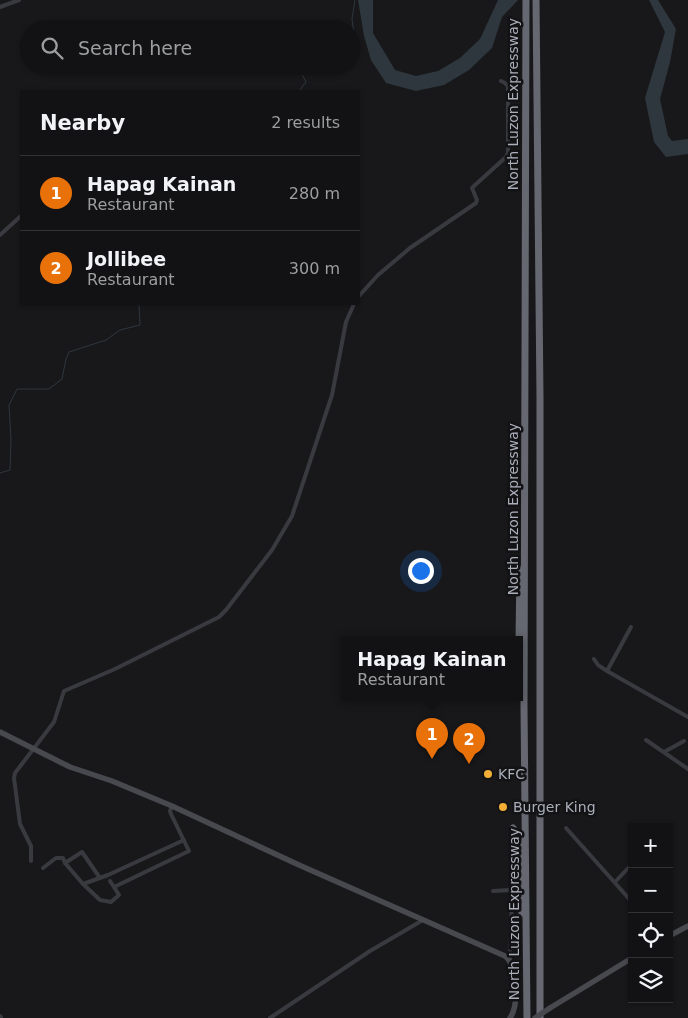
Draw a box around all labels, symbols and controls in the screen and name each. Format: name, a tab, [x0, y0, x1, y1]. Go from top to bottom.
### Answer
street label: North Luzon Expressway	[505, 18, 521, 190]
search box	[20, 20, 360, 75]
icon: search	[38, 34, 66, 62]
text: Search here	[78, 37, 192, 59]
text: Nearby	[40, 111, 125, 135]
text: 2 results	[271, 113, 340, 132]
text: Hapag Kainan	[87, 173, 236, 195]
text: 1	[50, 184, 62, 203]
text: 280 m	[289, 184, 340, 203]
text: Restaurant	[87, 195, 175, 214]
text: Jollibee	[87, 248, 166, 270]
text: 2	[50, 259, 62, 278]
text: 300 m	[289, 259, 340, 278]
text: Restaurant	[87, 270, 175, 289]
street label: North Luzon Expressway	[505, 423, 521, 595]
your location	[408, 558, 434, 584]
popup	[341, 636, 523, 701]
text: Hapag Kainan	[357, 648, 507, 670]
text: Restaurant	[357, 670, 445, 689]
pin: 1	[416, 718, 448, 759]
pin: 2	[453, 723, 485, 764]
place label: KFC	[498, 766, 525, 782]
marker: KFC	[482, 768, 494, 780]
place label: Burger King	[513, 799, 596, 815]
marker: Burger King	[497, 801, 509, 813]
map controls	[628, 823, 673, 1003]
button: +	[628, 823, 673, 868]
street label: North Luzon Expressway	[506, 828, 522, 1000]
button: −	[628, 868, 673, 913]
button: locate	[628, 913, 673, 958]
button: layers	[628, 958, 673, 1003]

